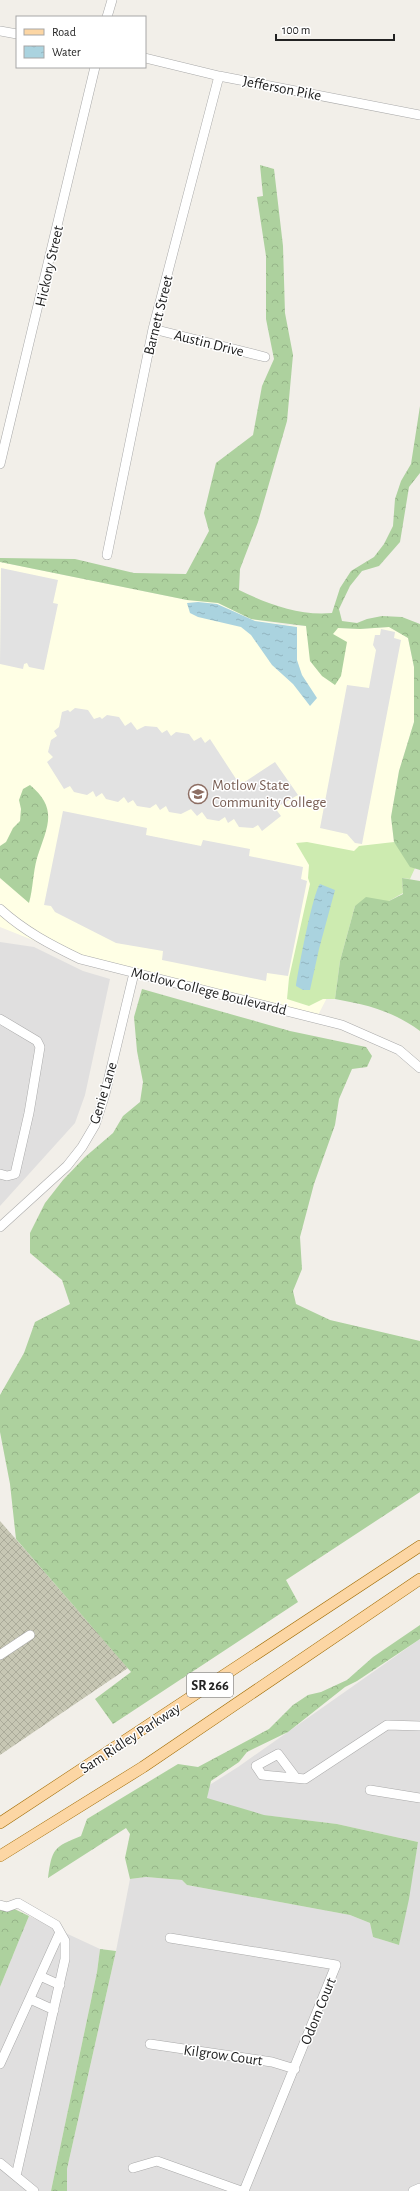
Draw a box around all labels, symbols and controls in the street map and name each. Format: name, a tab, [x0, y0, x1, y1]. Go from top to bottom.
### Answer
legend	[16, 16, 146, 68]
scale bar	[276, 16, 394, 42]
text: 100 m	[282, 24, 310, 36]
text: Road	[52, 26, 76, 38]
text: Water	[52, 46, 81, 58]
street label: Jefferson Pike	[241, 74, 323, 103]
street label: Hickory Street	[33, 224, 66, 308]
street label: Barnett Street	[141, 273, 176, 357]
street label: Austin Drive	[172, 328, 245, 359]
place label: Motlow State Community College	[212, 778, 326, 810]
school or university icon: Motlow State Community College	[187, 783, 209, 805]
street label: Motlow College Boulevardd	[130, 965, 288, 1018]
street label: Genie Lane	[87, 1060, 120, 1126]
road number: SR 266	[187, 1673, 233, 1697]
street label: Sam Ridley Parkway	[77, 1700, 184, 1776]
street label: Odom Court	[298, 1975, 339, 2047]
street label: Kilgrow Court	[183, 2043, 264, 2068]

